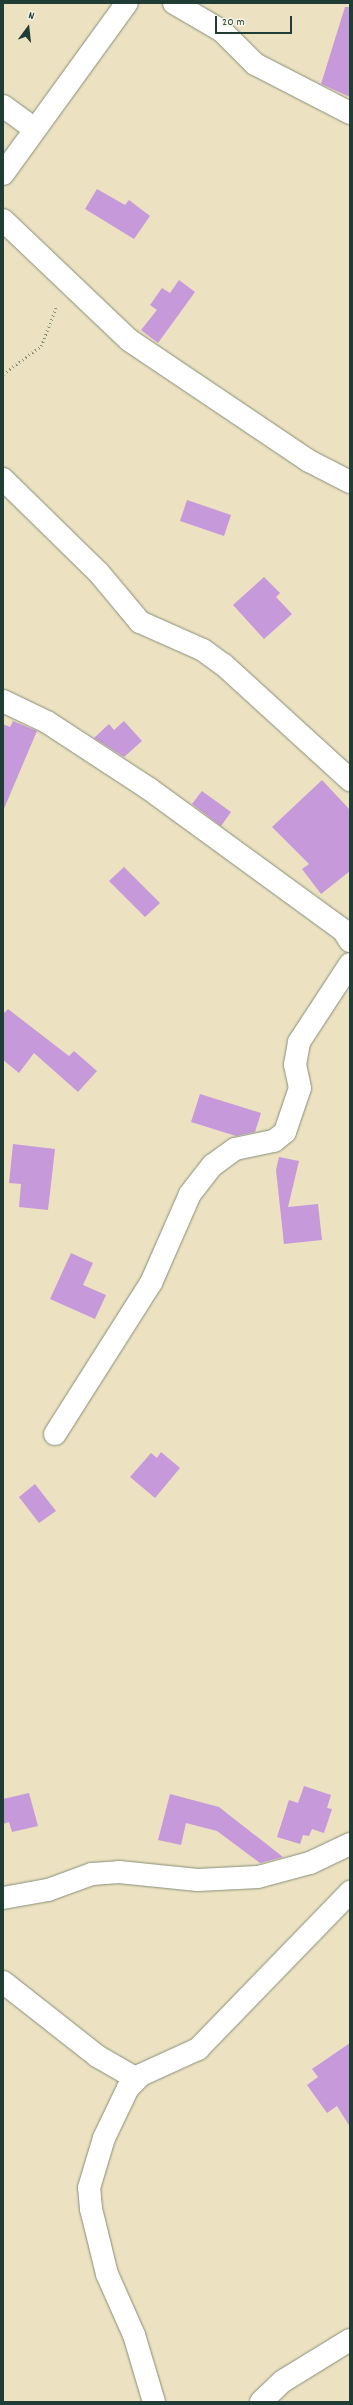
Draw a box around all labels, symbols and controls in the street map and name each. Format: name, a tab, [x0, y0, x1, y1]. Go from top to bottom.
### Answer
north arrow	[8, 8, 48, 48]
text: N	[26, 8, 36, 25]
scale bar	[217, 8, 294, 34]
text: 20 m	[222, 14, 245, 31]

